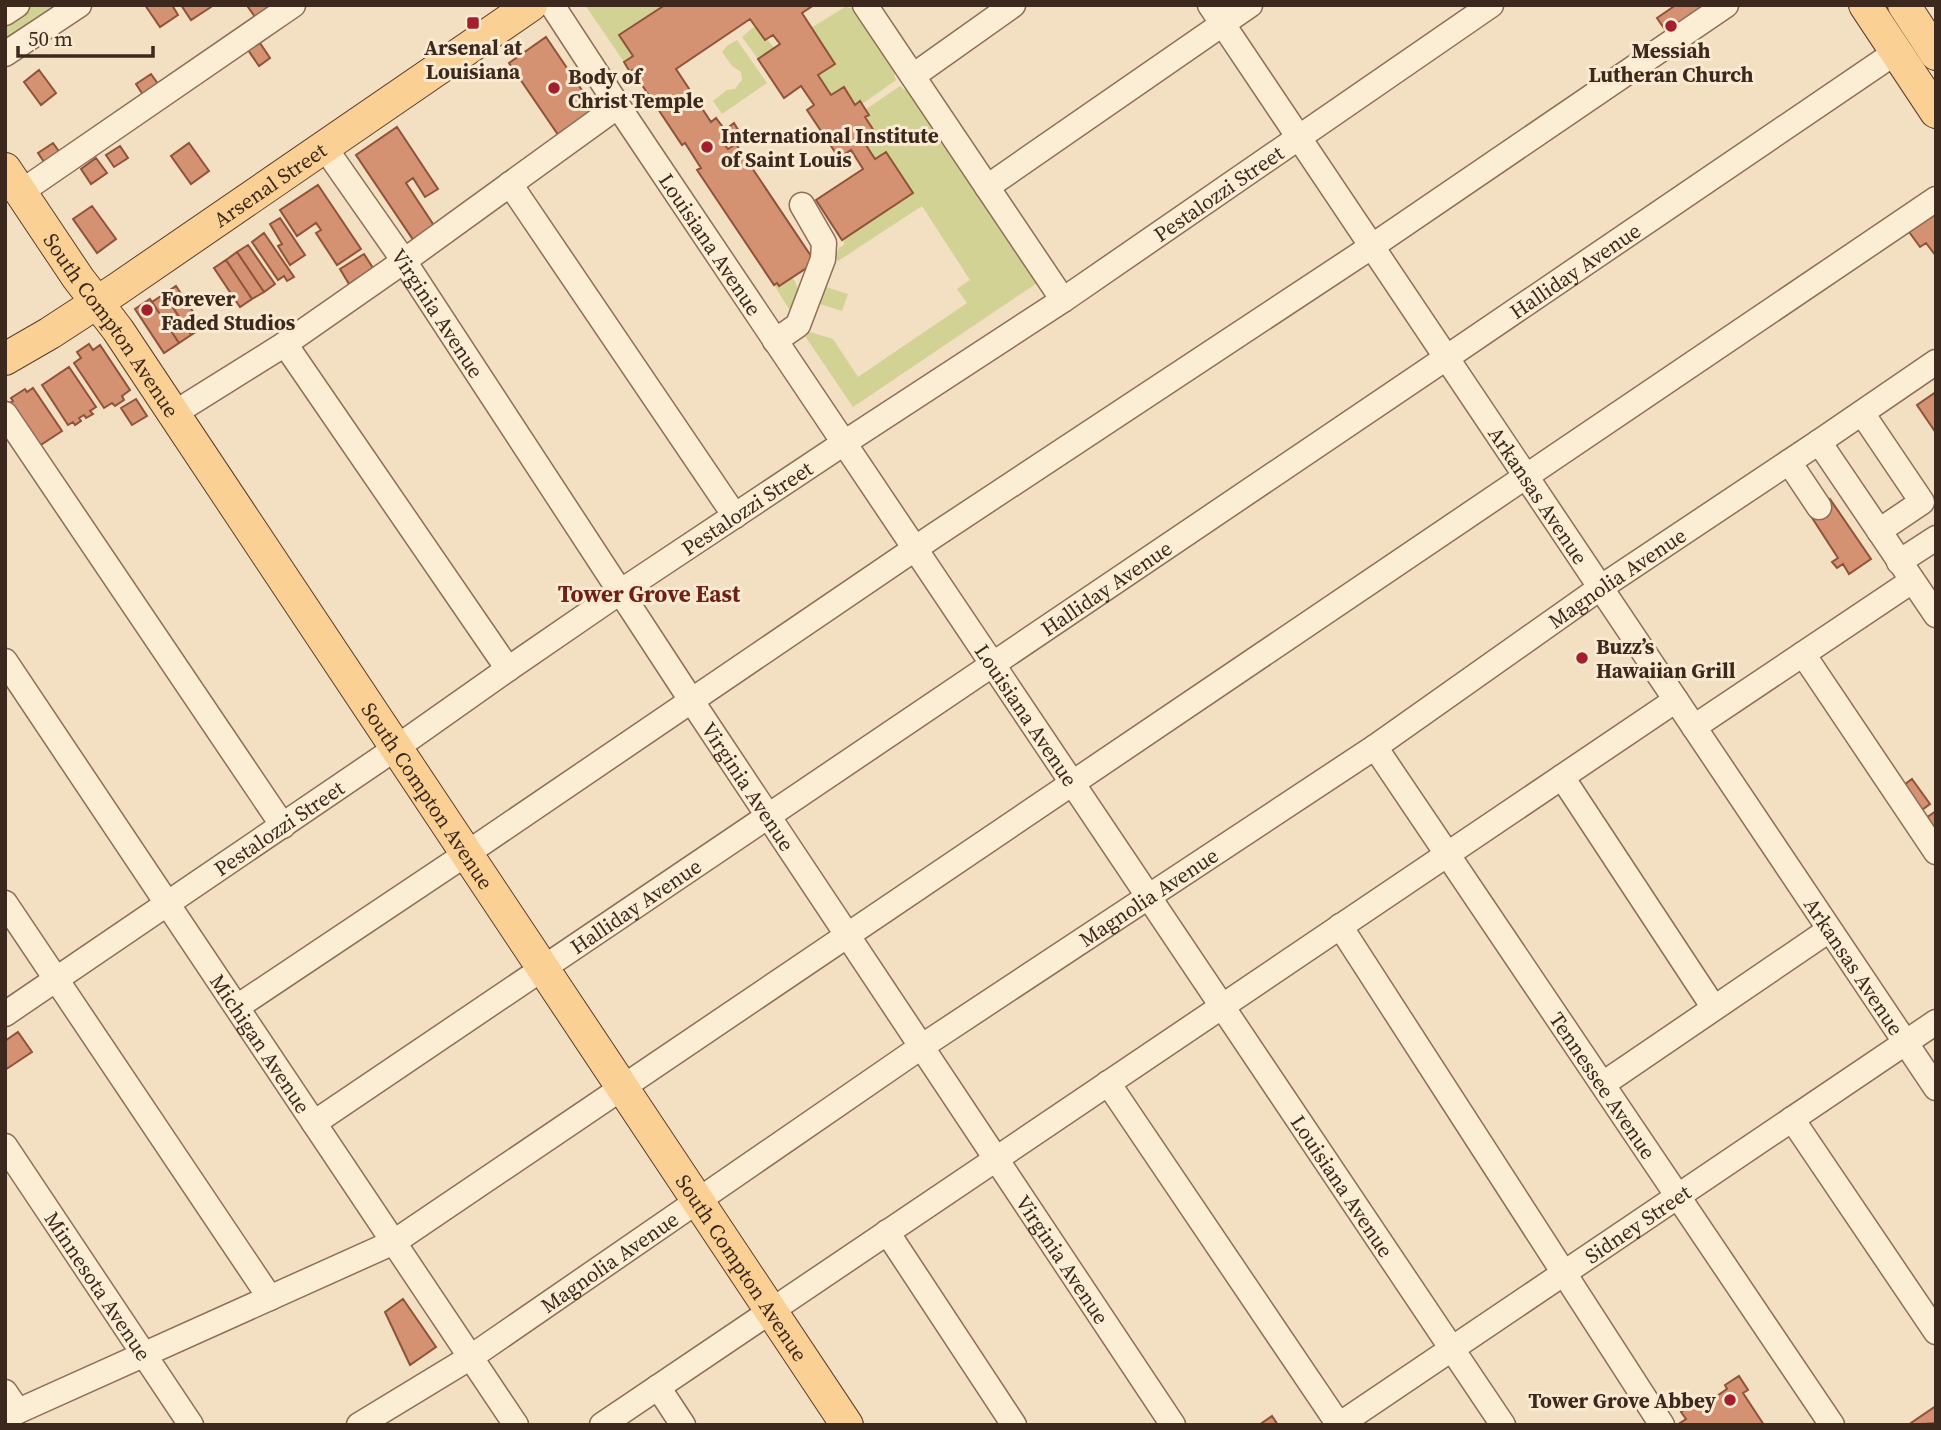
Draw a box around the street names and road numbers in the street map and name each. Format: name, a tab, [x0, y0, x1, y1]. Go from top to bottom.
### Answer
street label: Arsenal Street	[207, 135, 332, 234]
street label: Pestalozzi Street	[1148, 138, 1289, 248]
street label: Louisiana Avenue	[652, 167, 769, 321]
street label: Halliday Avenue	[1504, 216, 1646, 325]
street label: South Compton Avenue	[37, 227, 186, 423]
street label: Virginia Avenue	[385, 242, 491, 383]
street label: Arkansas Avenue	[1482, 420, 1595, 570]
street label: Pestalozzi Street	[675, 454, 818, 562]
street label: Magnolia Avenue	[1542, 520, 1692, 635]
street label: Halliday Avenue	[1035, 533, 1177, 642]
street label: Louisiana Avenue	[968, 638, 1085, 792]
street label: South Compton Avenue	[355, 696, 501, 895]
street label: Virginia Avenue	[695, 716, 802, 856]
street label: Pestalozzi Street	[208, 773, 350, 882]
street label: Magnolia Avenue	[1073, 840, 1224, 953]
street label: Halliday Avenue	[564, 851, 707, 960]
street label: Arkansas Avenue	[1798, 891, 1911, 1041]
street label: Michigan Avenue	[204, 968, 318, 1119]
street label: Tennessee Avenue	[1543, 1006, 1663, 1165]
street label: Louisiana Avenue	[1284, 1109, 1401, 1263]
street label: South Compton Avenue	[669, 1168, 815, 1367]
street label: Sidney Street	[1579, 1177, 1696, 1270]
street label: Virginia Avenue	[1009, 1189, 1116, 1329]
street label: Magnolia Avenue	[535, 1204, 684, 1319]
street label: Minnesota Avenue	[38, 1206, 158, 1366]

